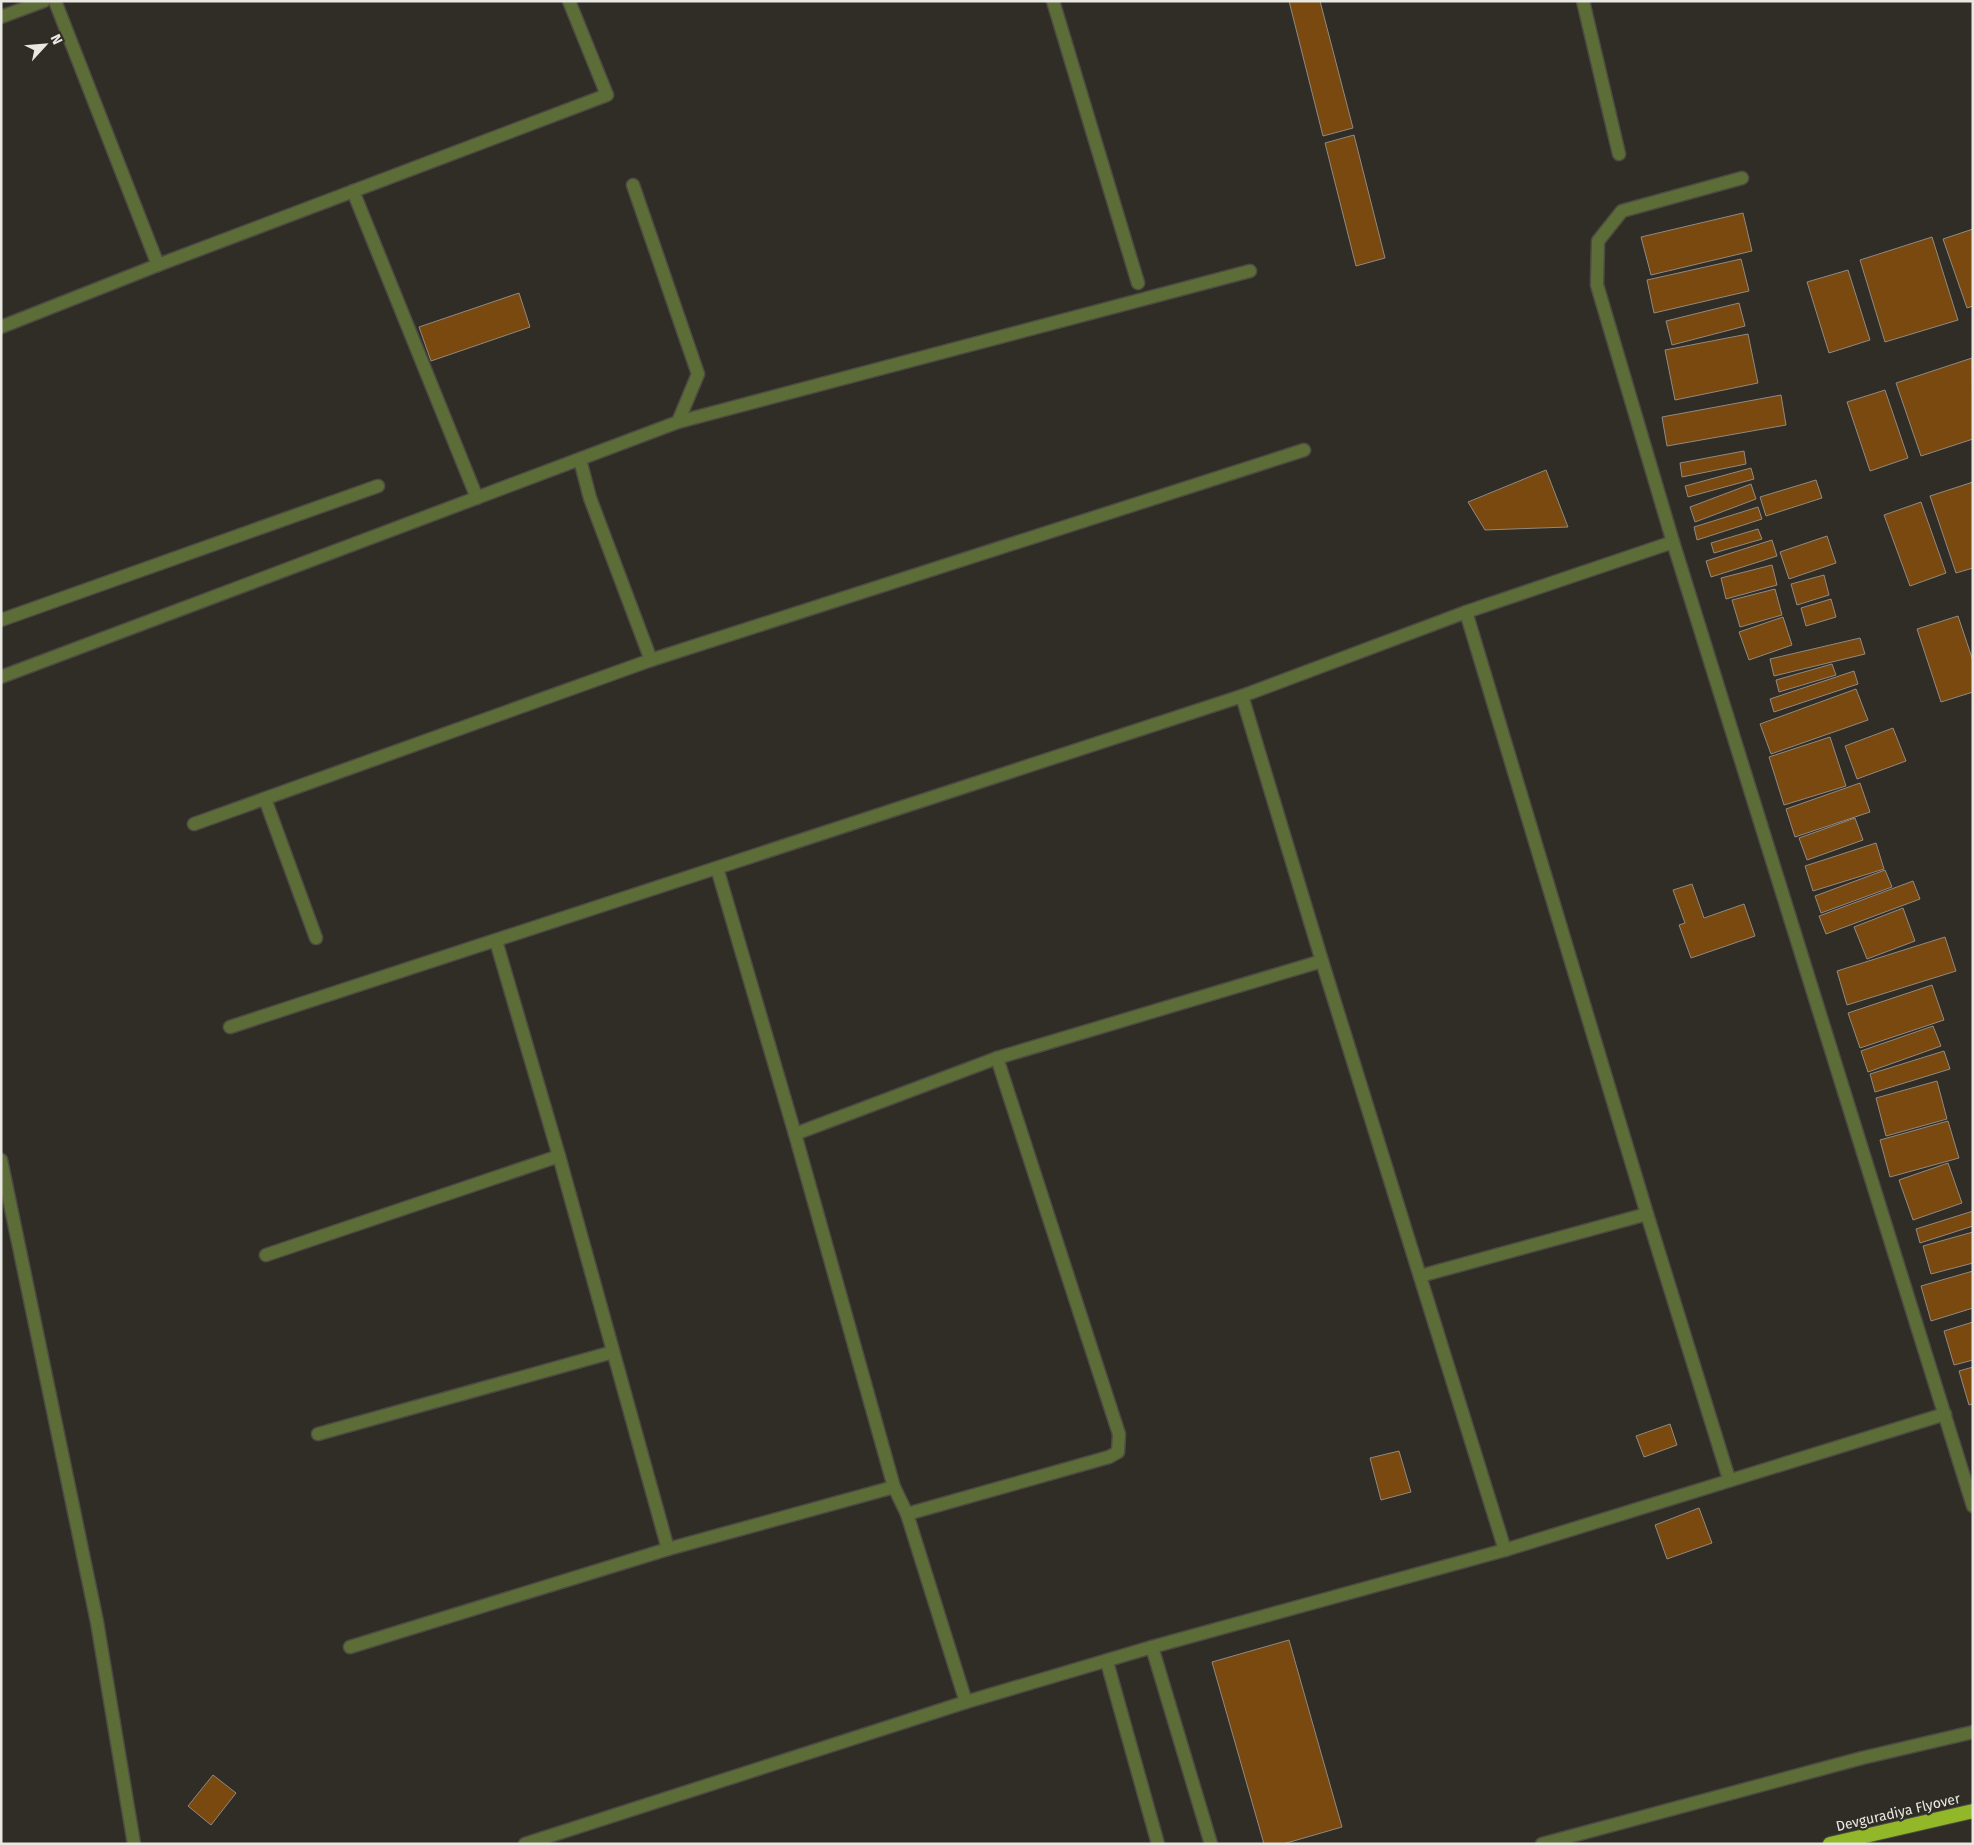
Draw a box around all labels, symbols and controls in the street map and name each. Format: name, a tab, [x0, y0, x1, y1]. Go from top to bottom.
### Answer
north arrow	[20, 20, 70, 70]
text: N	[47, 32, 66, 47]
street label: Devguradiya Flyover	[1834, 1790, 1963, 1835]

